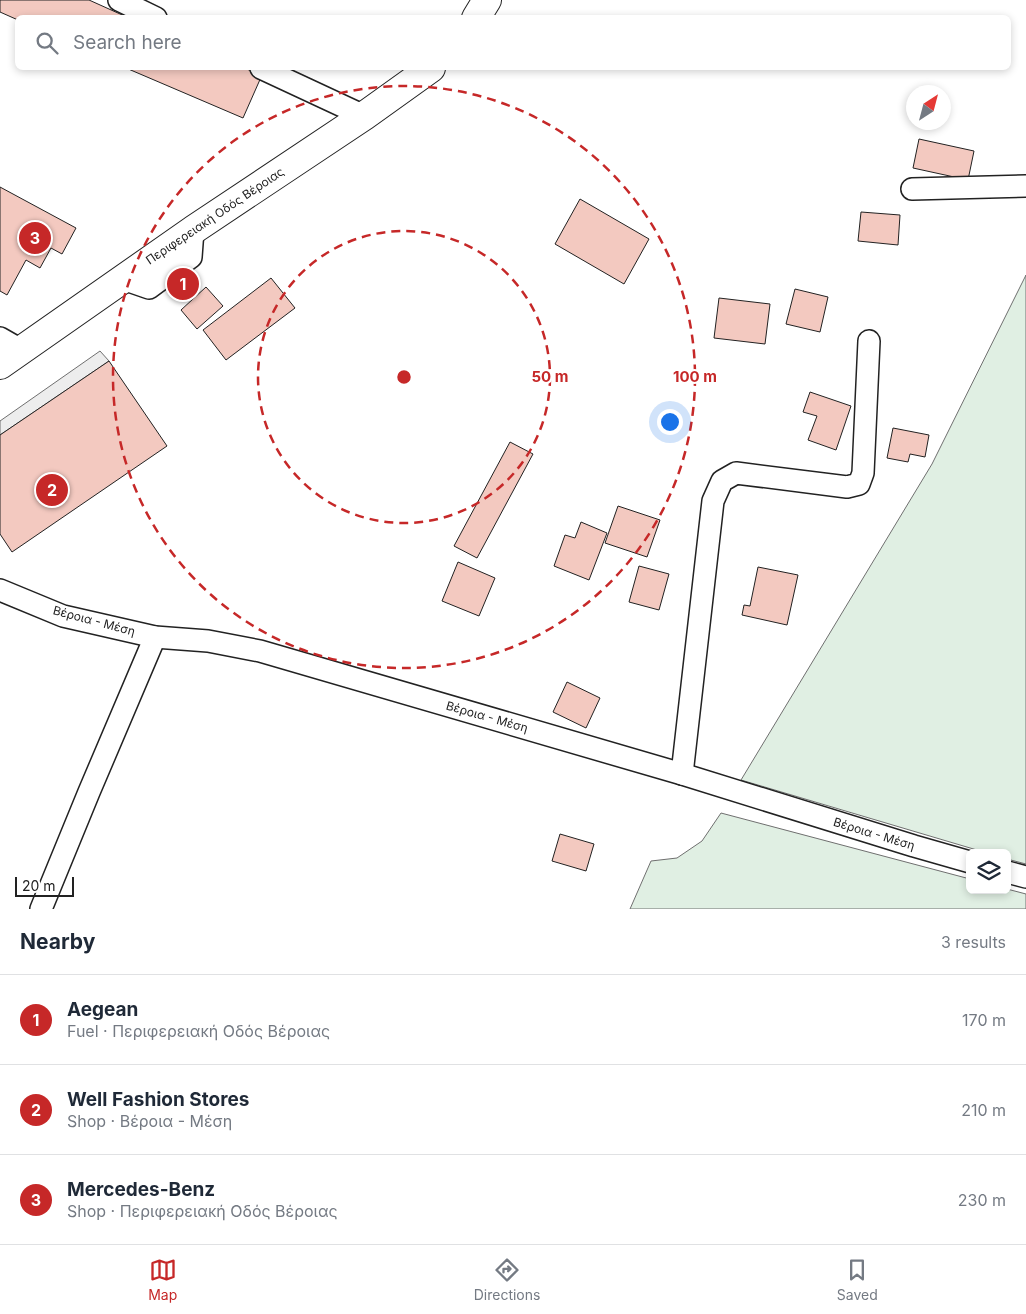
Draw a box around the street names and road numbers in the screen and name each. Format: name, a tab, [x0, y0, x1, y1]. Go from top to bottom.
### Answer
street label: Περιφερειακή Οδός Βέροιας	[143, 164, 287, 268]
street label: Βέροια - Μέση	[51, 602, 137, 639]
street label: Βέροια - Μέση	[444, 698, 530, 735]
street label: Βέροια - Μέση	[832, 814, 917, 853]

